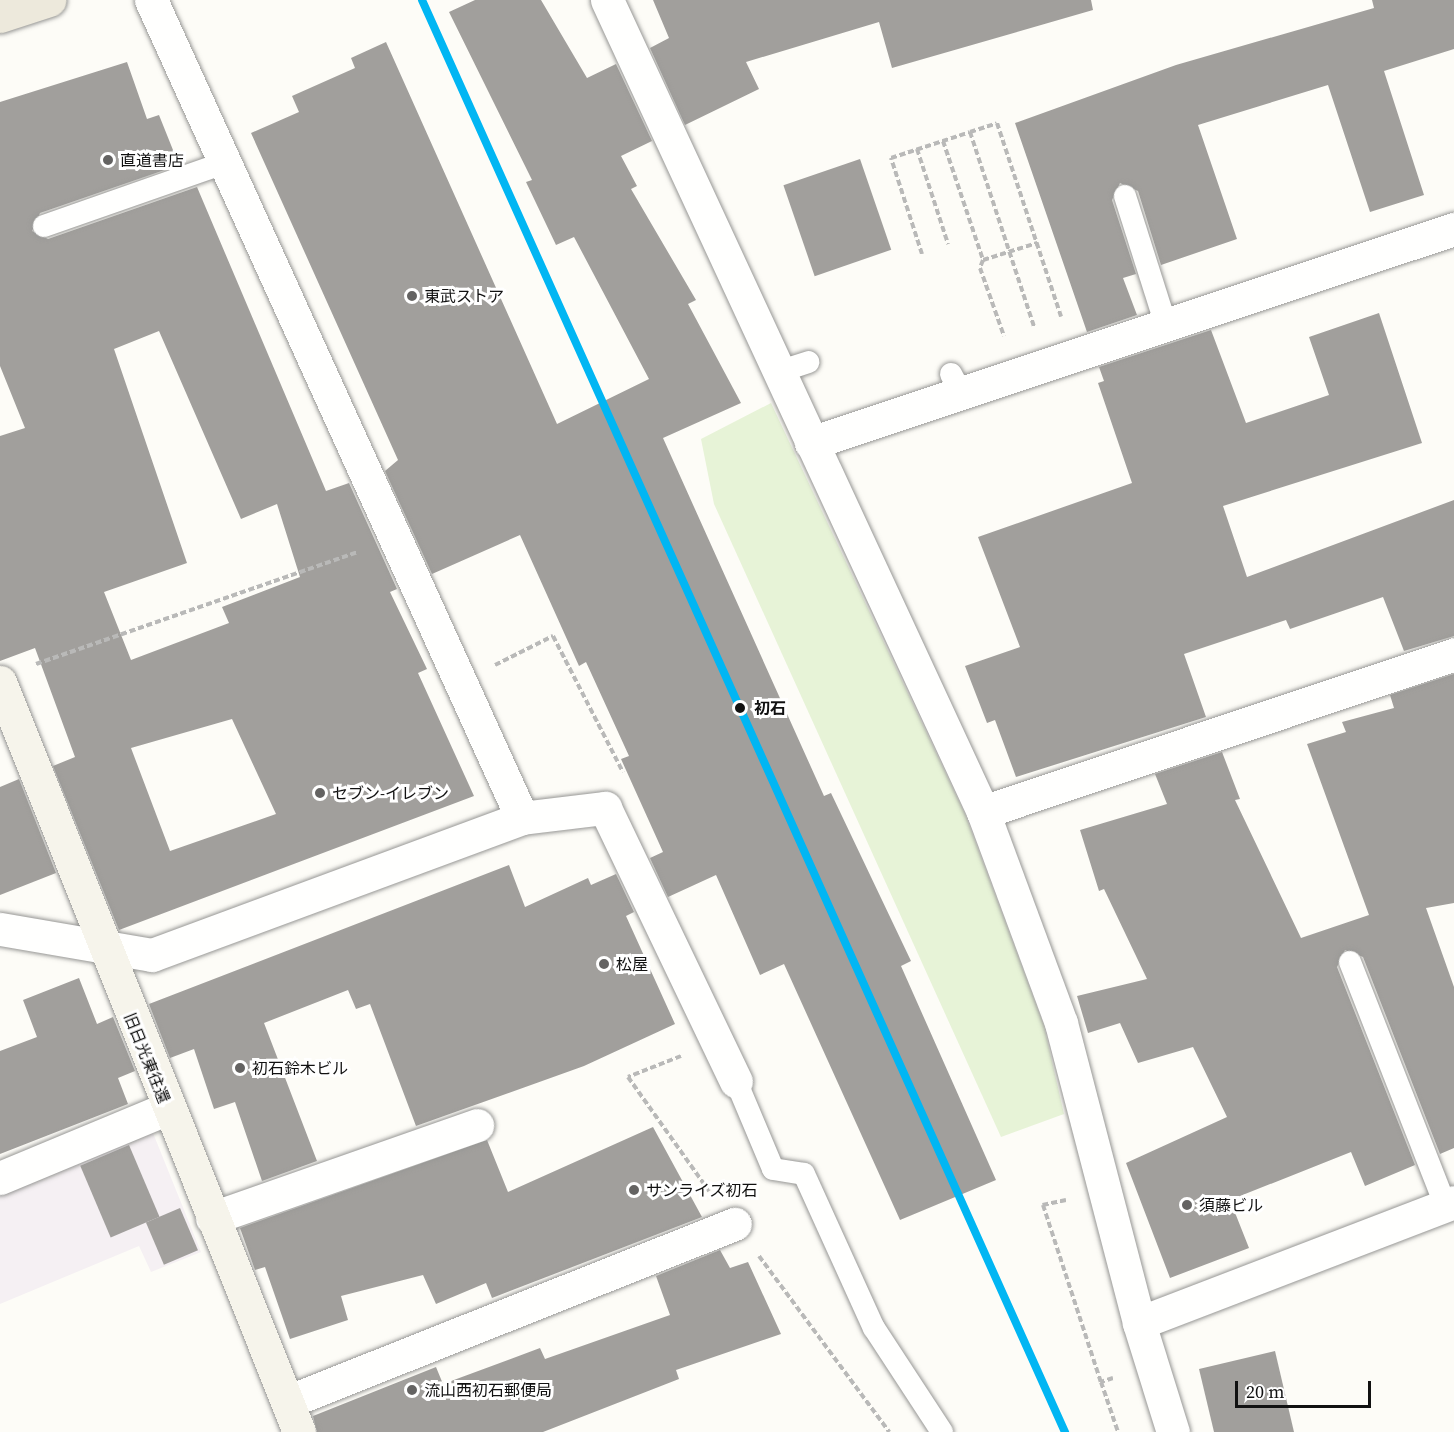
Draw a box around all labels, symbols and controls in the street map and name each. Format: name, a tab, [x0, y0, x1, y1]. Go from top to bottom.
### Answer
place label: 直道書店	[120, 150, 184, 170]
marker: 直道書店	[101, 153, 115, 167]
place label: 東武ストア	[424, 286, 504, 306]
marker: 東武ストア	[405, 289, 419, 303]
place label: 初石	[754, 698, 786, 718]
marker: 初石	[731, 699, 749, 717]
place label: セブン-イレブン	[332, 783, 449, 803]
marker: セブン-イレブン	[313, 786, 327, 800]
place label: 松屋	[616, 954, 648, 974]
marker: 松屋	[597, 957, 611, 971]
street label: 旧日光東往還	[120, 1010, 174, 1106]
place label: 初石鈴木ビル	[252, 1058, 348, 1078]
marker: 初石鈴木ビル	[233, 1061, 247, 1075]
place label: サンライズ初石	[646, 1180, 758, 1200]
marker: サンライズ初石	[627, 1183, 641, 1197]
place label: 須藤ビル	[1199, 1195, 1263, 1215]
marker: 須藤ビル	[1180, 1198, 1194, 1212]
scale bar	[1238, 1369, 1374, 1407]
text: 20 m	[1246, 1379, 1284, 1404]
place label: 流山西初石郵便局	[424, 1380, 552, 1400]
marker: 流山西初石郵便局	[405, 1383, 419, 1397]

